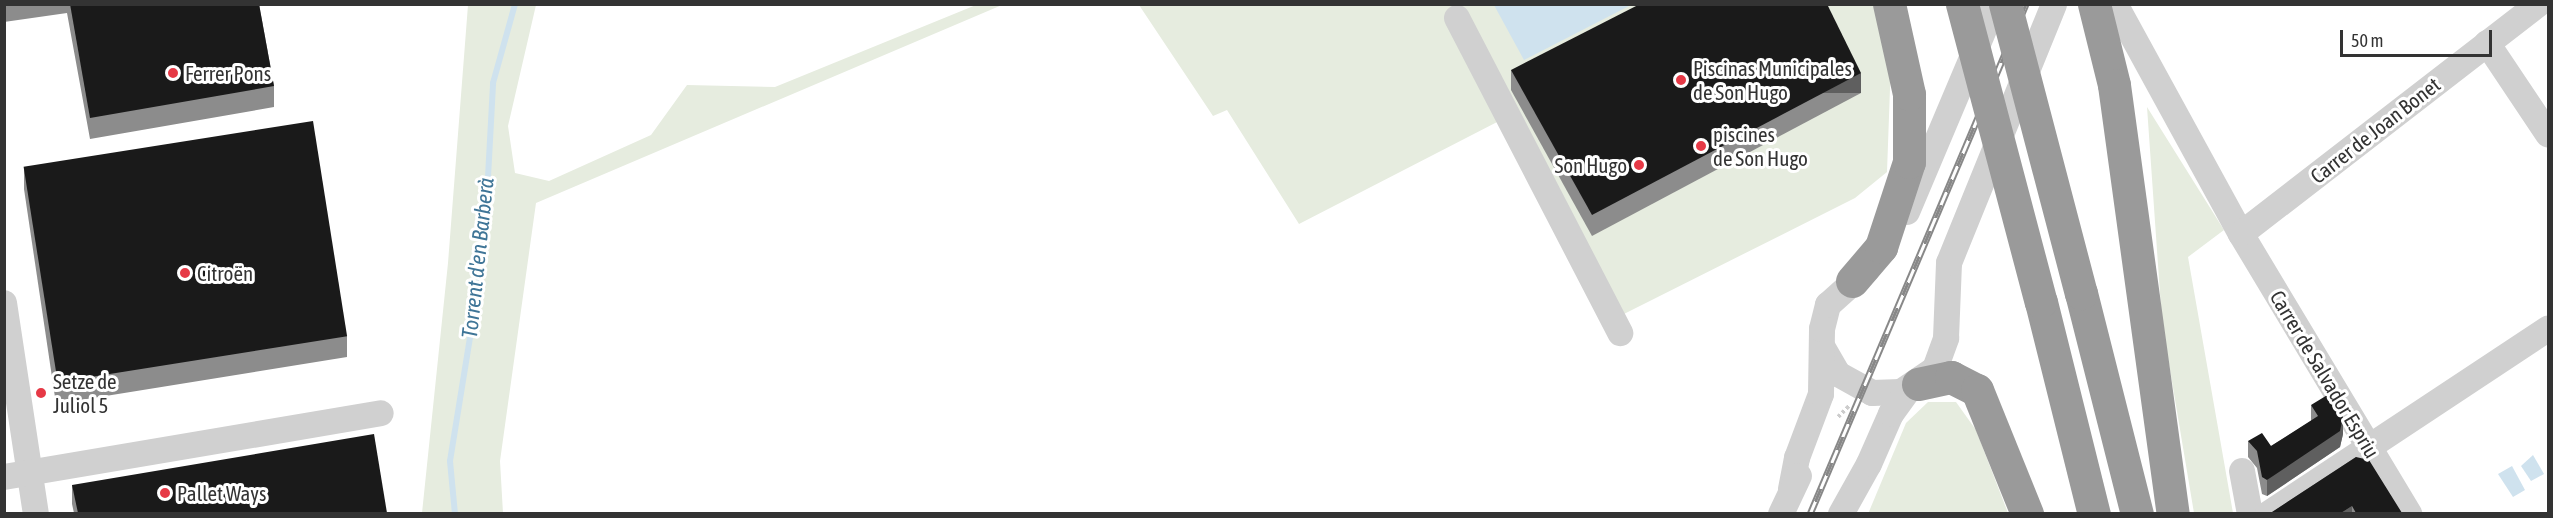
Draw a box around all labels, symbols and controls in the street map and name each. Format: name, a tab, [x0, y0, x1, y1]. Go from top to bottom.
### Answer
scale bar	[2343, 18, 2494, 56]
text: 50 m	[2351, 30, 2383, 51]
place label: Piscinas Municipales de Son Hugo	[1693, 55, 1852, 105]
place label: Ferrer Pons	[185, 60, 271, 86]
marker: Ferrer Pons	[166, 66, 180, 80]
street label: Carrer de Joan Bonet	[2305, 72, 2445, 188]
marker: Piscinas Municipales de Son Hugo	[1674, 73, 1688, 87]
place label: piscines de Son Hugo	[1713, 121, 1808, 171]
marker: piscines de Son Hugo	[1694, 139, 1708, 153]
place label: Son Hugo	[1554, 152, 1627, 178]
marker: Son Hugo	[1632, 158, 1646, 172]
water label: Torrent d'en Barberà	[456, 176, 500, 340]
place label: Citroën	[197, 260, 253, 286]
marker: Citroën	[178, 266, 192, 280]
street label: Carrer de Salvador Espriu	[2265, 286, 2385, 462]
place label: Setze de Juliol 5	[53, 368, 117, 418]
marker: Setze de Juliol 5	[34, 386, 48, 400]
place label: Pallet Ways	[177, 480, 266, 506]
marker: Pallet Ways	[158, 486, 172, 500]

